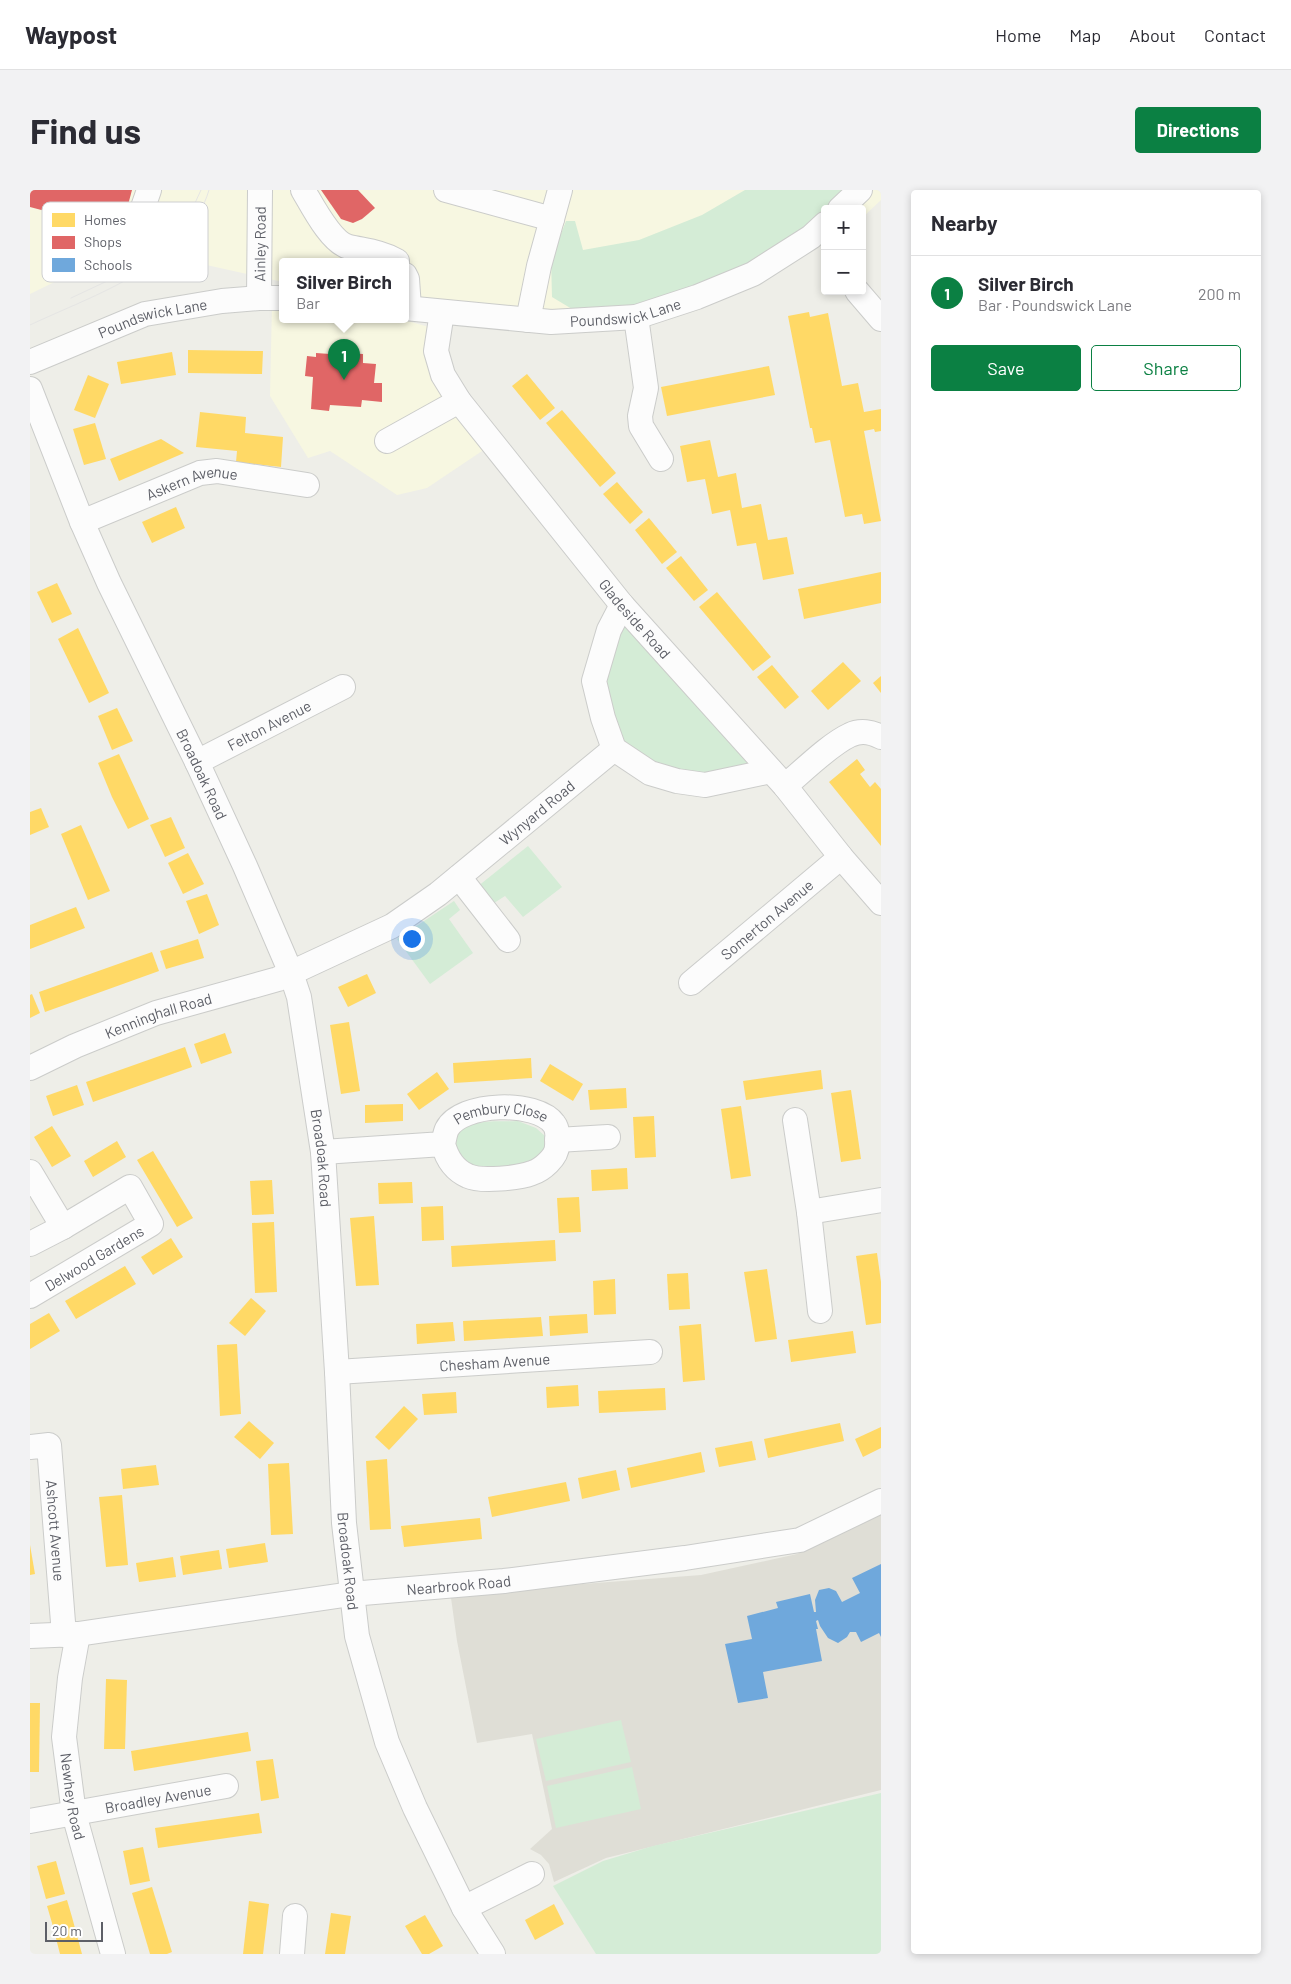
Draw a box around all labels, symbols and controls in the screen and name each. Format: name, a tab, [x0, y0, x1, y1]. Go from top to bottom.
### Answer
text: Waypost	[25, 20, 117, 49]
text: Home	[995, 24, 1041, 46]
text: Map	[1069, 24, 1101, 46]
text: About	[1129, 24, 1176, 46]
text: Contact	[1204, 24, 1266, 46]
button: Directions	[1135, 107, 1261, 153]
text: Find us	[30, 109, 141, 151]
legend	[42, 202, 208, 282]
map controls	[821, 205, 866, 295]
button: +	[821, 205, 866, 250]
street label: Ainley Road	[250, 206, 269, 282]
text: Nearby	[931, 210, 997, 235]
text: Homes	[84, 211, 127, 228]
text: Shops	[84, 233, 122, 250]
button: −	[821, 250, 866, 295]
text: Schools	[84, 256, 132, 273]
popup	[279, 258, 409, 323]
text: Silver Birch	[296, 270, 392, 293]
text: Silver Birch	[978, 272, 1074, 295]
text: 1	[944, 284, 950, 303]
text: 200 m	[1198, 284, 1241, 303]
text: Bar	[296, 293, 320, 312]
street label: Poundswick Lane	[569, 294, 683, 330]
street label: Poundswick Lane	[95, 295, 209, 342]
text: Bar · Poundswick Lane	[978, 295, 1132, 314]
pin: 1	[328, 339, 360, 380]
button: Save	[931, 345, 1081, 391]
button: Share	[1091, 345, 1241, 391]
street label: Askern Avenue	[143, 462, 239, 503]
street label: Gladeside Road	[596, 575, 675, 662]
street label: Felton Avenue	[224, 696, 314, 754]
street label: Broadoak Road	[173, 726, 231, 822]
street label: Wynyard Road	[496, 776, 578, 849]
street label: Somerton Avenue	[717, 875, 817, 963]
your location	[399, 926, 425, 952]
street label: Kenninghall Road	[102, 989, 214, 1042]
street label: Pembury Close	[450, 1098, 552, 1128]
street label: Broadoak Road	[307, 1108, 335, 1208]
street label: Delwood Gardens	[41, 1221, 147, 1295]
street label: Chesham Avenue	[439, 1349, 551, 1374]
street label: Ashcott Avenue	[43, 1479, 69, 1582]
street label: Broadoak Road	[335, 1512, 363, 1611]
street label: Nearbrook Road	[406, 1571, 512, 1598]
street label: Newhey Road	[57, 1752, 90, 1842]
street label: Broadley Avenue	[103, 1780, 213, 1816]
scale bar	[45, 1919, 102, 1942]
text: 20 m	[52, 1922, 82, 1939]

